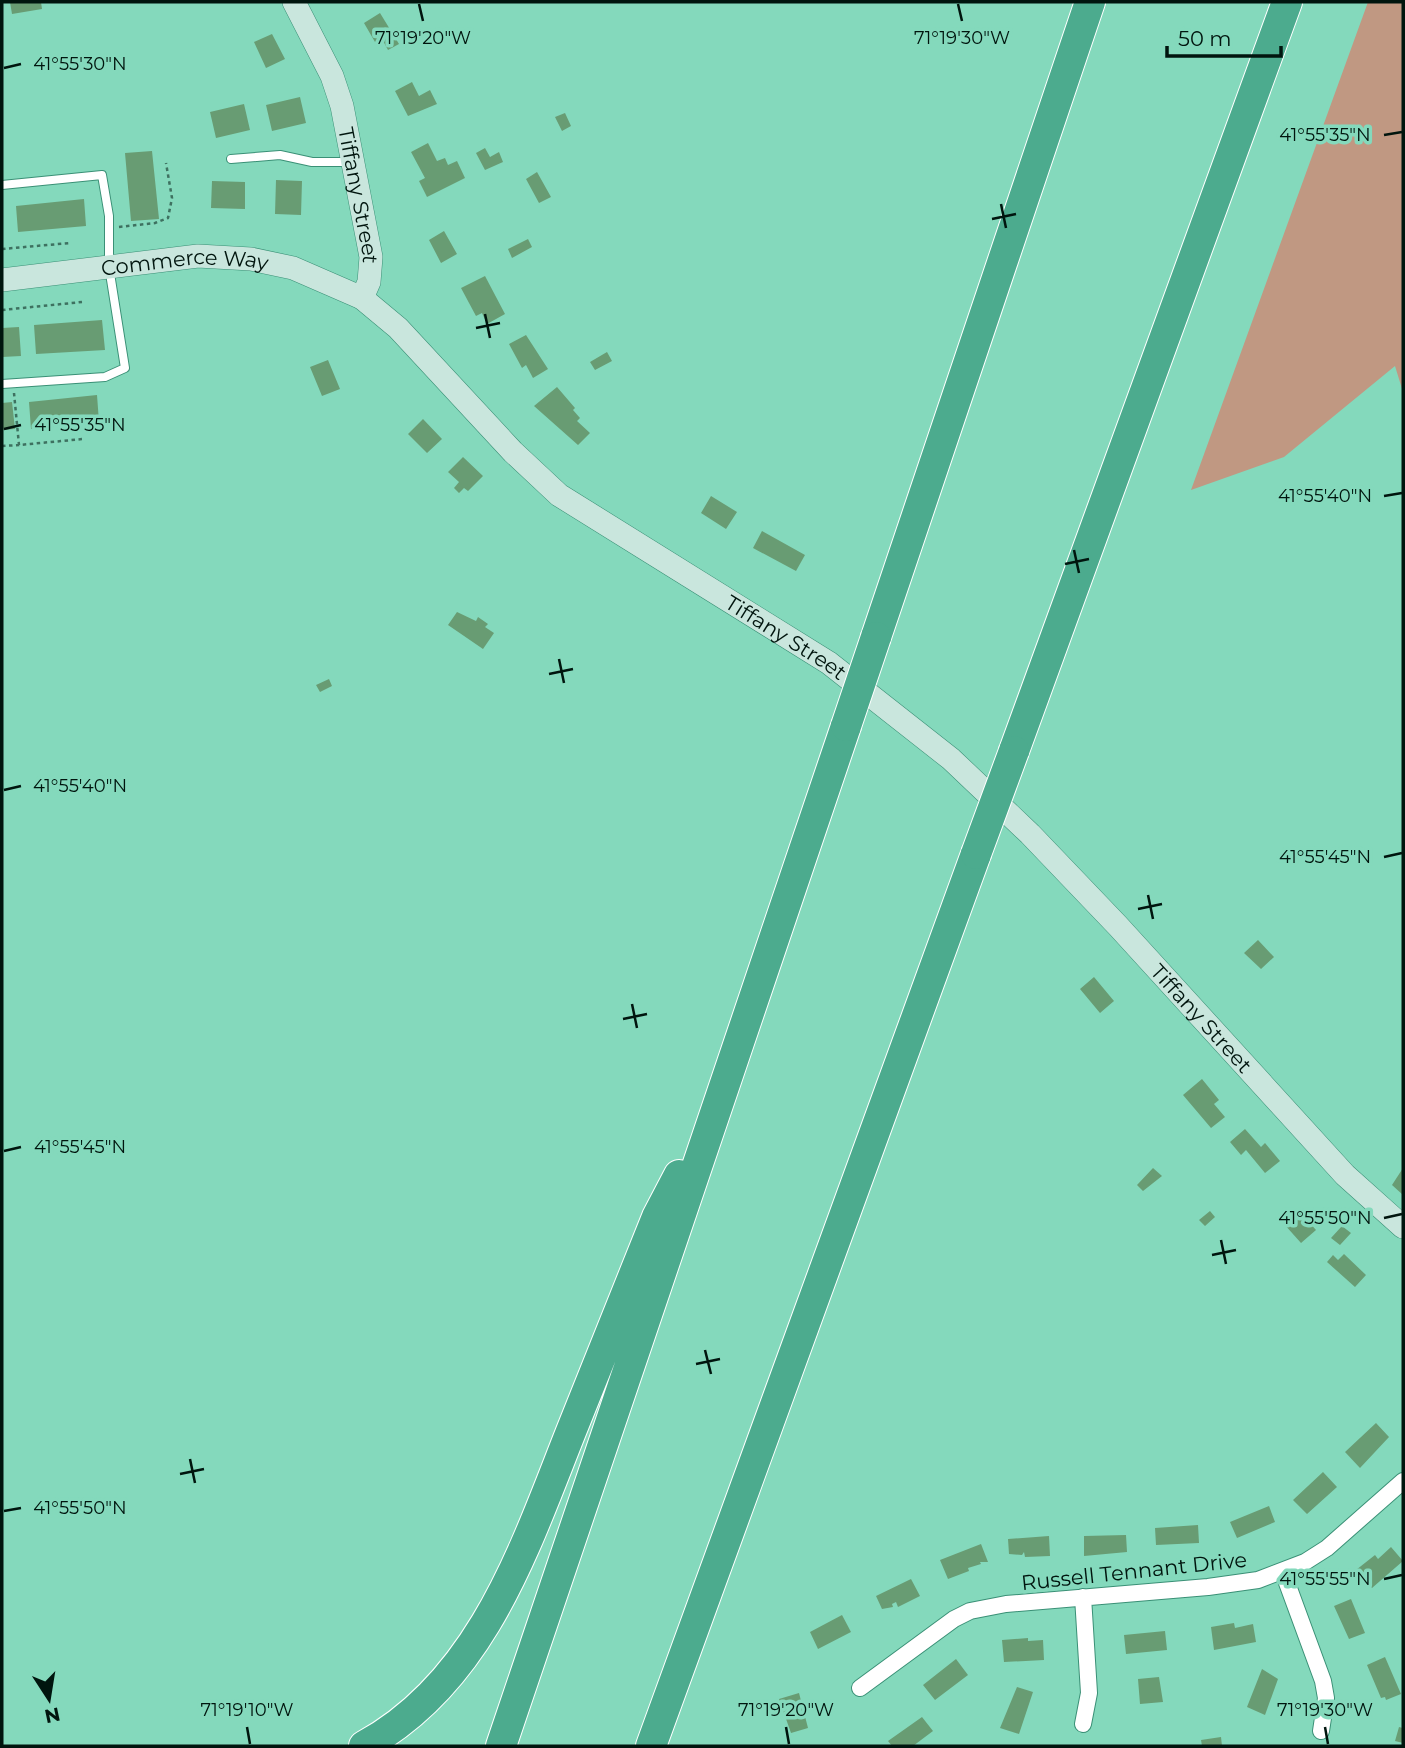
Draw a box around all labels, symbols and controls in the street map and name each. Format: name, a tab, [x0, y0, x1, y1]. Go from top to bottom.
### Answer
scale bar	[1167, 14, 1281, 58]
text: 50 m	[1178, 26, 1232, 51]
text: 71°19'20"W	[375, 27, 471, 49]
text: 71°19'30"W	[914, 27, 1010, 49]
text: 41°55'30"N	[33, 53, 127, 75]
text: 41°55'35"N	[1279, 124, 1371, 146]
street label: Tiffany Street	[334, 125, 384, 265]
street label: Commerce Way	[100, 243, 271, 280]
text: 41°55'35"N	[34, 414, 126, 436]
text: 41°55'40"N	[1278, 485, 1372, 507]
street label: Tiffany Street	[721, 589, 852, 685]
text: 41°55'40"N	[33, 775, 127, 797]
text: 41°55'45"N	[1279, 846, 1371, 868]
street label: Tiffany Street	[1146, 958, 1258, 1078]
text: 41°55'45"N	[34, 1136, 126, 1158]
text: 41°55'50"N	[1278, 1207, 1372, 1229]
text: 41°55'50"N	[33, 1497, 127, 1519]
street label: Russell Tennant Drive	[1020, 1547, 1248, 1595]
text: 41°55'55"N	[1279, 1568, 1371, 1590]
north arrow	[14, 1664, 84, 1734]
text: 71°19'10"W	[201, 1699, 293, 1721]
text: 71°19'20"W	[738, 1699, 834, 1721]
text: 71°19'30"W	[1277, 1699, 1373, 1721]
text: N	[43, 1702, 62, 1728]

